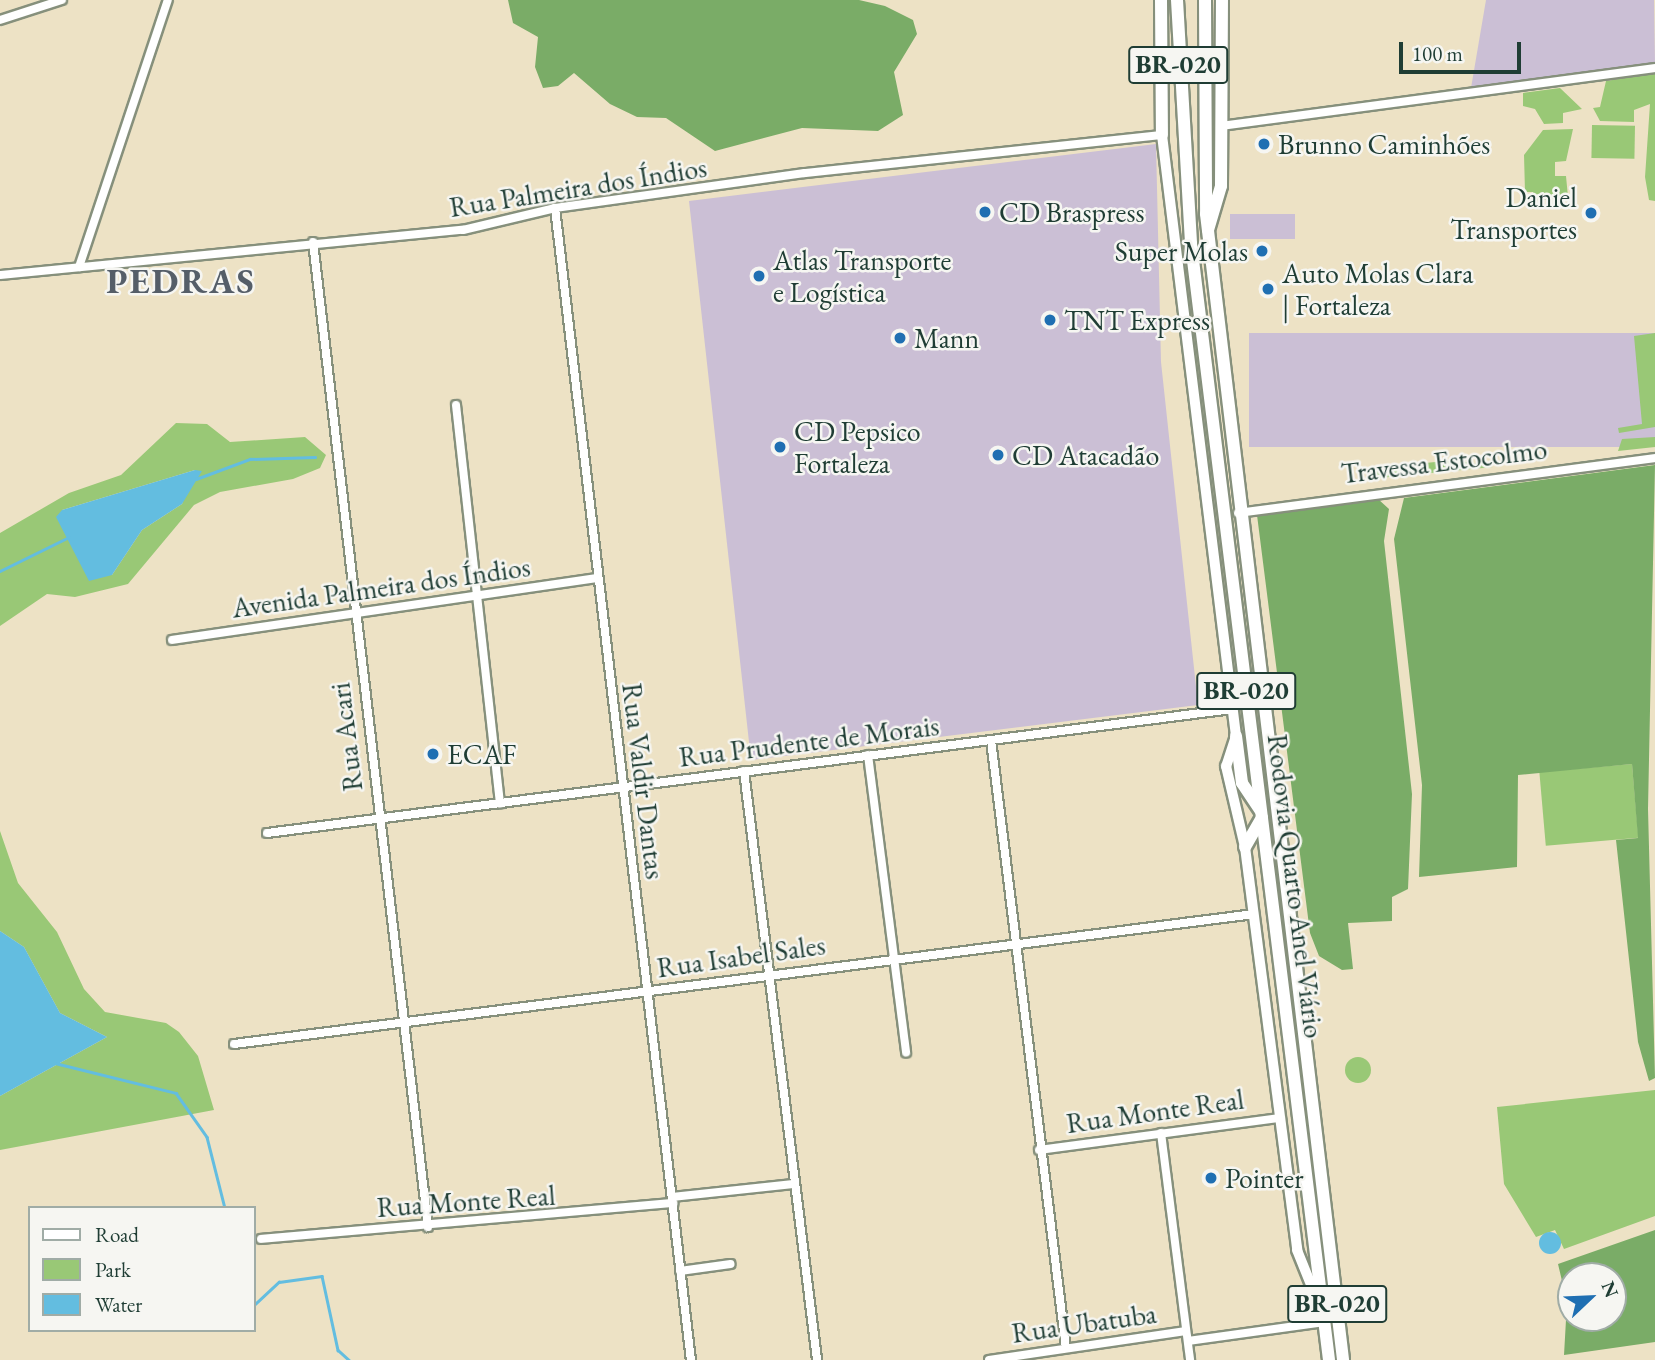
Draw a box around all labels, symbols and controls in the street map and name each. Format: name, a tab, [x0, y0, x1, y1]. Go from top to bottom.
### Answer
scale bar	[1403, 28, 1526, 72]
text: 100 m	[1412, 40, 1463, 67]
road number: BR-020	[1127, 43, 1229, 88]
place label: Brunno Caminhões	[1278, 127, 1490, 161]
marker: Brunno Caminhões	[1256, 136, 1272, 152]
street label: Rua Palmeira dos Índios	[447, 150, 709, 224]
place label: Daniel Transportes	[1450, 180, 1577, 246]
place label: CD Braspress	[999, 195, 1144, 229]
marker: CD Braspress	[977, 204, 993, 220]
marker: Daniel Transportes	[1583, 205, 1599, 221]
place label: Super Molas	[1115, 234, 1248, 268]
place label: Atlas Transporte e Logística	[773, 243, 951, 309]
marker: Super Molas	[1254, 243, 1270, 259]
place label: Auto Molas Clara | Fortaleza	[1282, 256, 1473, 322]
district label: PEDRAS	[107, 260, 255, 302]
marker: Atlas Transporte e Logística	[751, 268, 767, 284]
marker: Auto Molas Clara | Fortaleza	[1260, 281, 1276, 297]
place label: TNT Express	[1064, 303, 1210, 337]
marker: TNT Express	[1042, 312, 1058, 328]
place label: Mann	[914, 321, 979, 355]
marker: Mann	[892, 330, 908, 346]
place label: CD Pepsico Fortaleza	[794, 414, 921, 480]
street label: Travessa Estocolmo	[1339, 432, 1549, 490]
place label: CD Atacadão	[1012, 438, 1159, 472]
marker: CD Pepsico Fortaleza	[772, 439, 788, 455]
marker: CD Atacadão	[990, 447, 1006, 463]
street label: Avenida Palmeira dos Índios	[230, 549, 532, 625]
road number: BR-020	[1195, 668, 1297, 713]
street label: Rua Acari	[323, 681, 369, 793]
street label: Rua Valdir Dantas	[615, 681, 673, 881]
street label: Rua Prudente de Morais	[677, 708, 941, 774]
street label: Rodovia Quarto Anel Viário	[1261, 732, 1331, 1040]
place label: ECAF	[447, 737, 516, 771]
marker: ECAF	[425, 746, 441, 762]
street label: Rua Isabel Sales	[655, 928, 827, 984]
street label: Rua Monte Real	[1064, 1082, 1246, 1140]
place label: Pointer	[1225, 1161, 1304, 1195]
marker: Pointer	[1203, 1170, 1219, 1186]
street label: Rua Monte Real	[376, 1178, 556, 1224]
legend	[28, 1206, 256, 1332]
text: Road	[95, 1221, 139, 1248]
text: Park	[95, 1256, 131, 1283]
north arrow	[1557, 1262, 1627, 1332]
text: N	[1595, 1277, 1624, 1301]
road number: BR-020	[1286, 1282, 1388, 1326]
text: Water	[95, 1291, 142, 1318]
street label: Rua Ubatuba	[1009, 1296, 1159, 1350]

